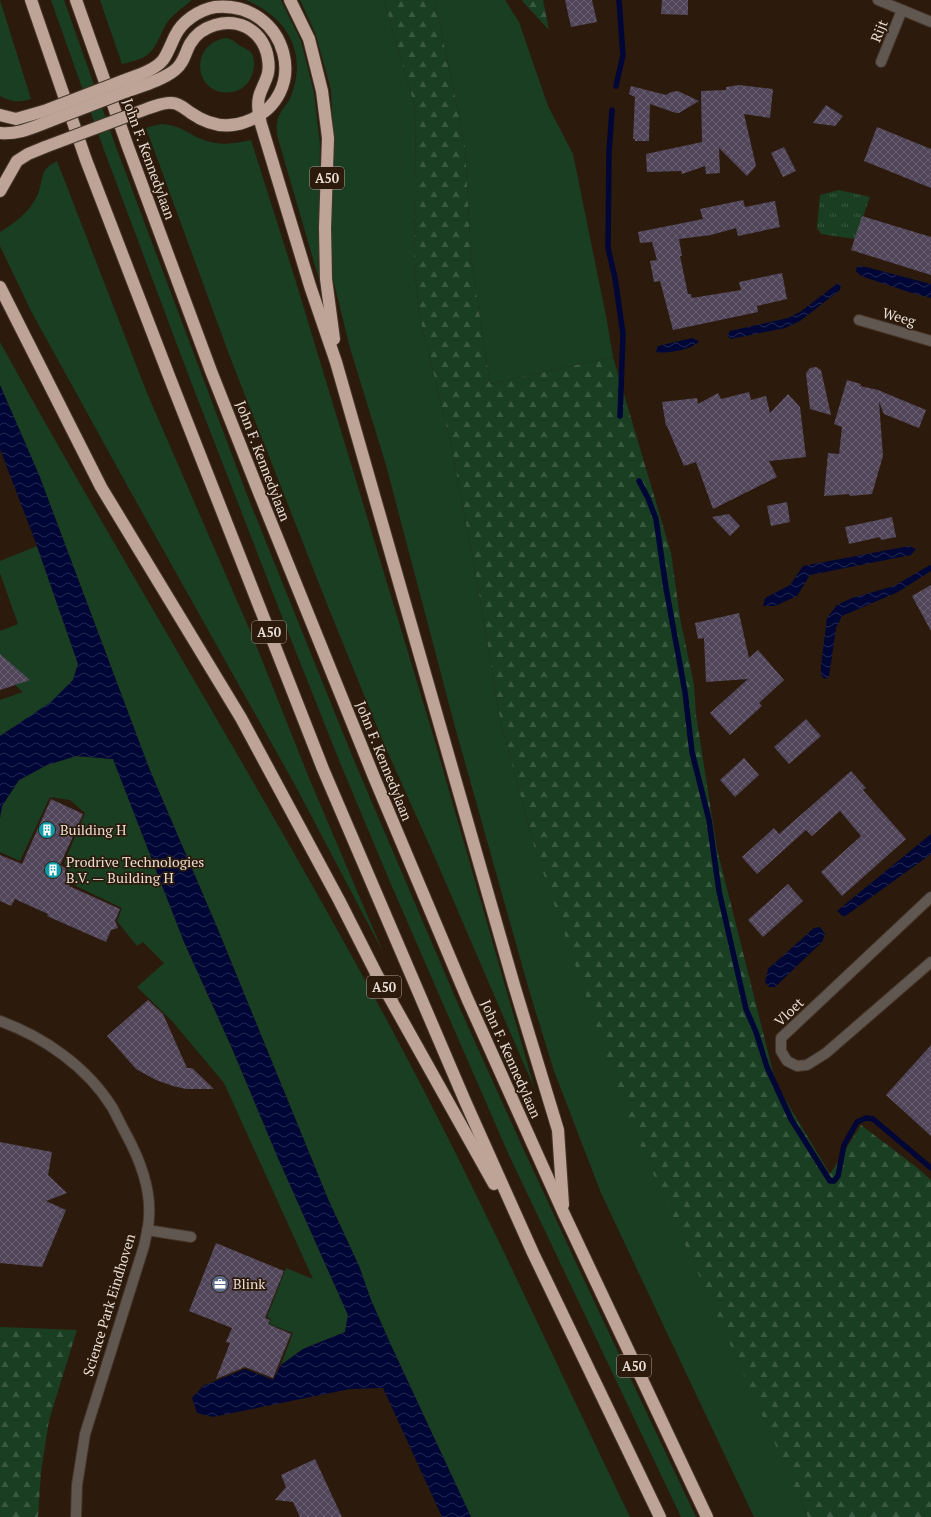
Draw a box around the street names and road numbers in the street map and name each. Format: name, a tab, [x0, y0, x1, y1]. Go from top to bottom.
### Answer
street label: Rijt	[866, 16, 892, 45]
street label: John F. Kennedylaan	[119, 96, 180, 223]
road number: A50	[310, 167, 344, 189]
street label: Weeg	[880, 303, 919, 330]
street label: John F. Kennedylaan	[232, 398, 295, 524]
road number: A50	[252, 621, 286, 643]
street label: John F. Kennedylaan	[352, 698, 417, 824]
road number: A50	[367, 976, 401, 998]
street label: Vloet	[770, 993, 808, 1030]
street label: John F. Kennedylaan	[477, 997, 546, 1121]
street label: Science Park Eindhoven	[78, 1231, 139, 1378]
road number: A50	[617, 1355, 651, 1377]

